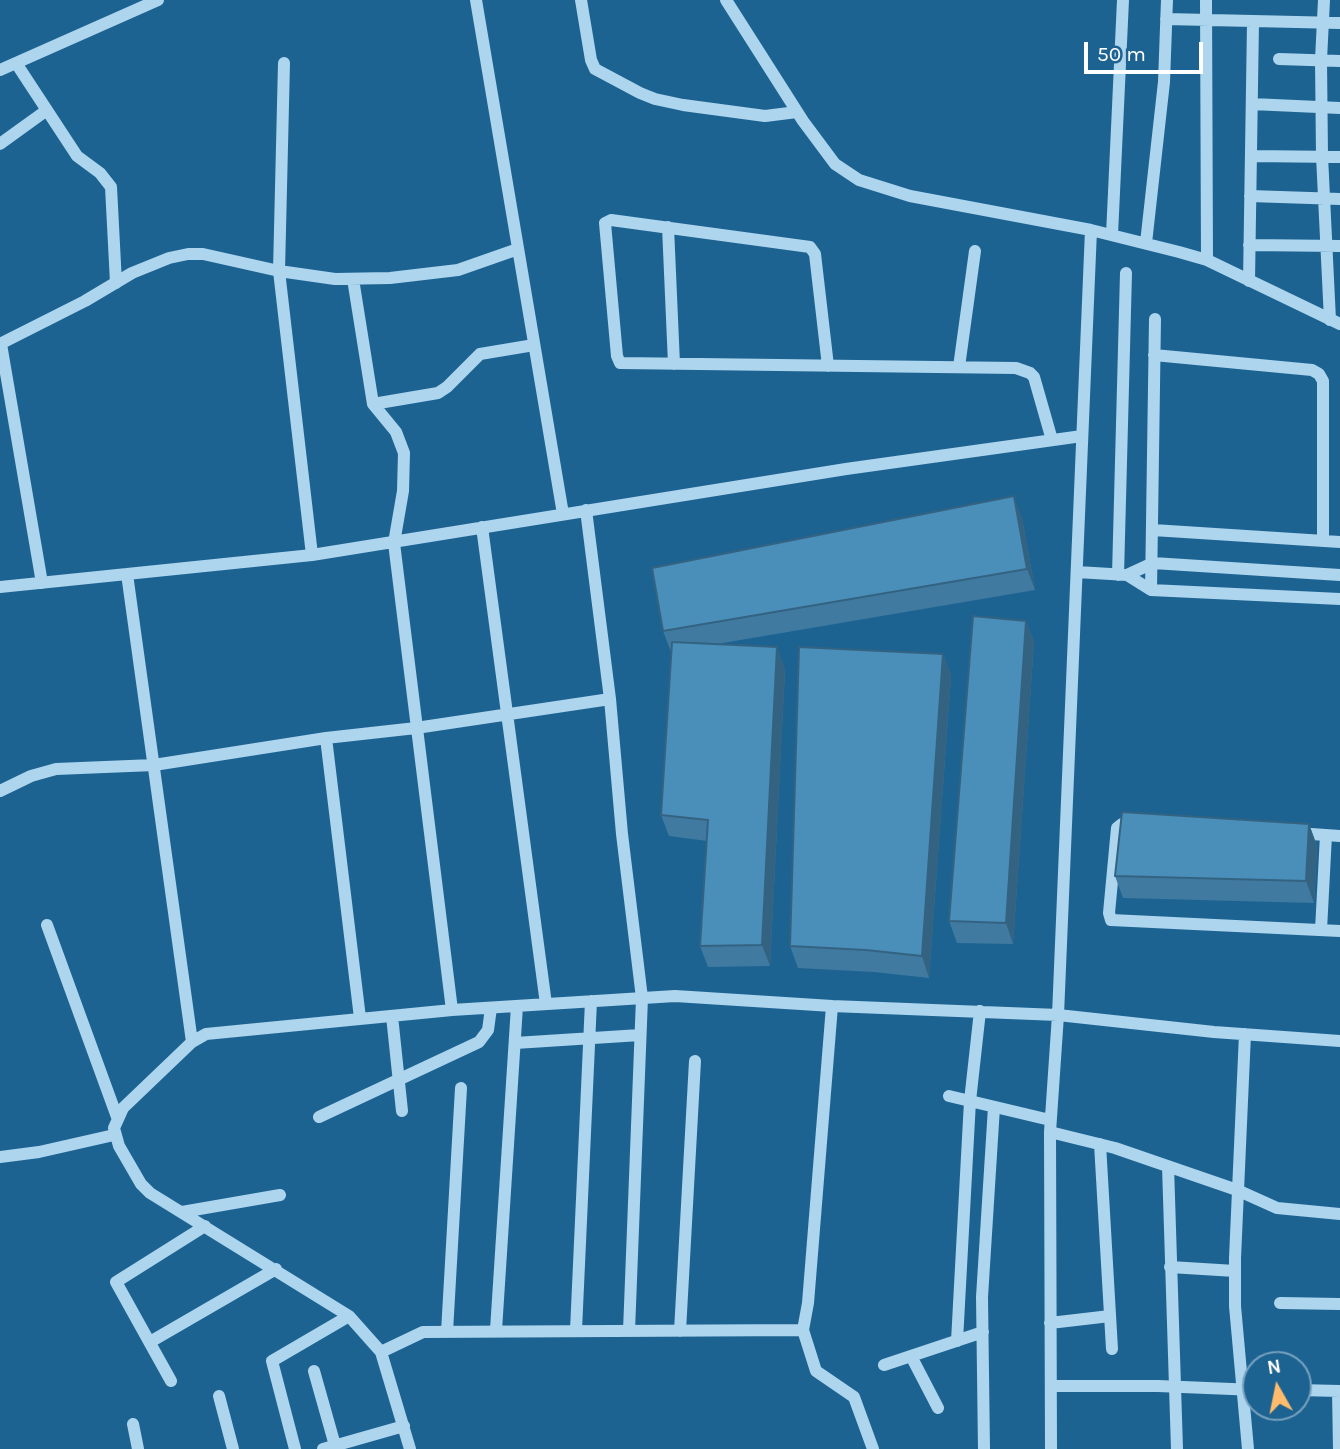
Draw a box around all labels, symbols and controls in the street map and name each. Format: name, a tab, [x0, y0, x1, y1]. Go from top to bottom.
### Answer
scale bar	[1088, 28, 1207, 72]
text: 50 m	[1097, 42, 1146, 66]
north arrow	[1242, 1351, 1312, 1421]
text: N	[1266, 1355, 1282, 1379]

